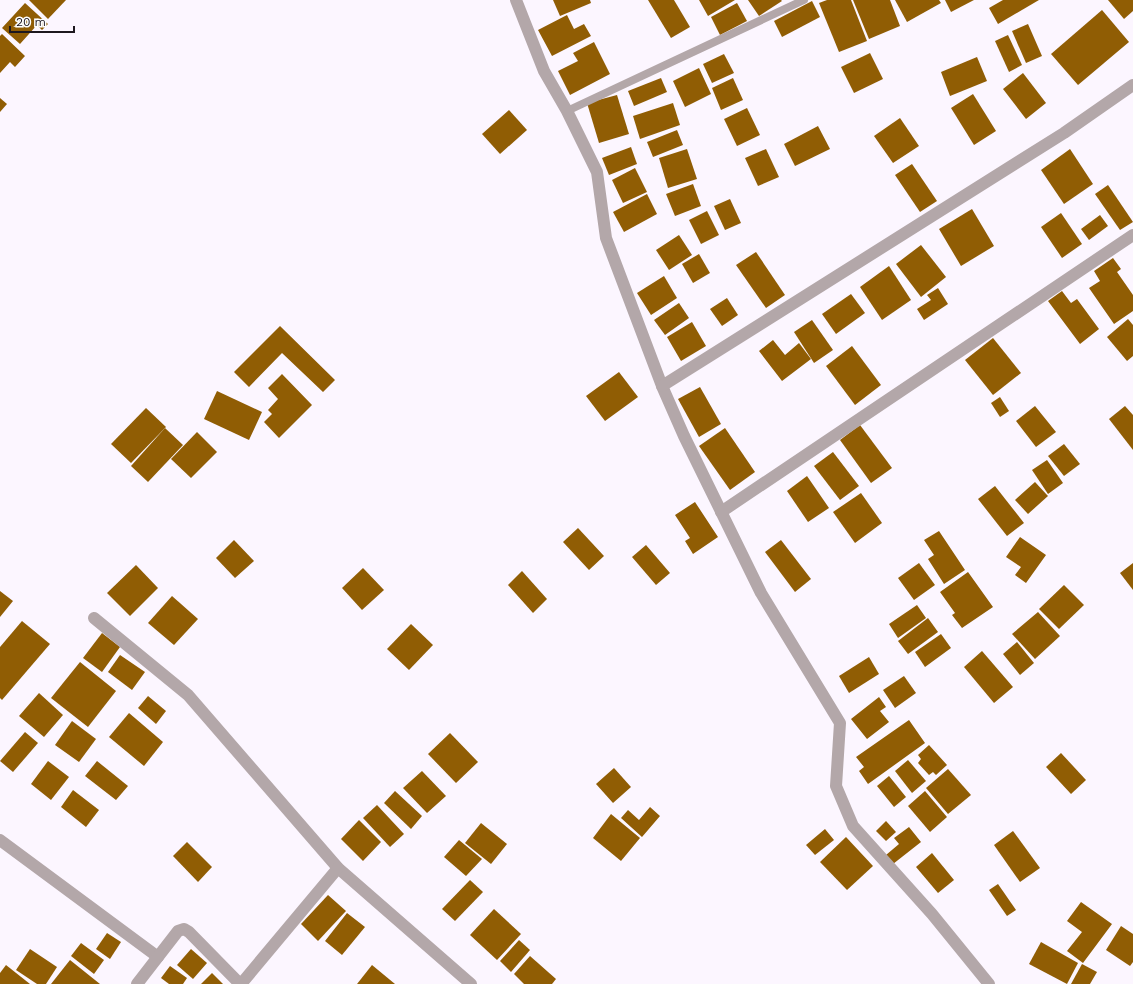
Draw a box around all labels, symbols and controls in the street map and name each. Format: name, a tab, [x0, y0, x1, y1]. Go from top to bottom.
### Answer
scale bar	[10, 8, 74, 34]
text: 20 m	[16, 15, 46, 29]

